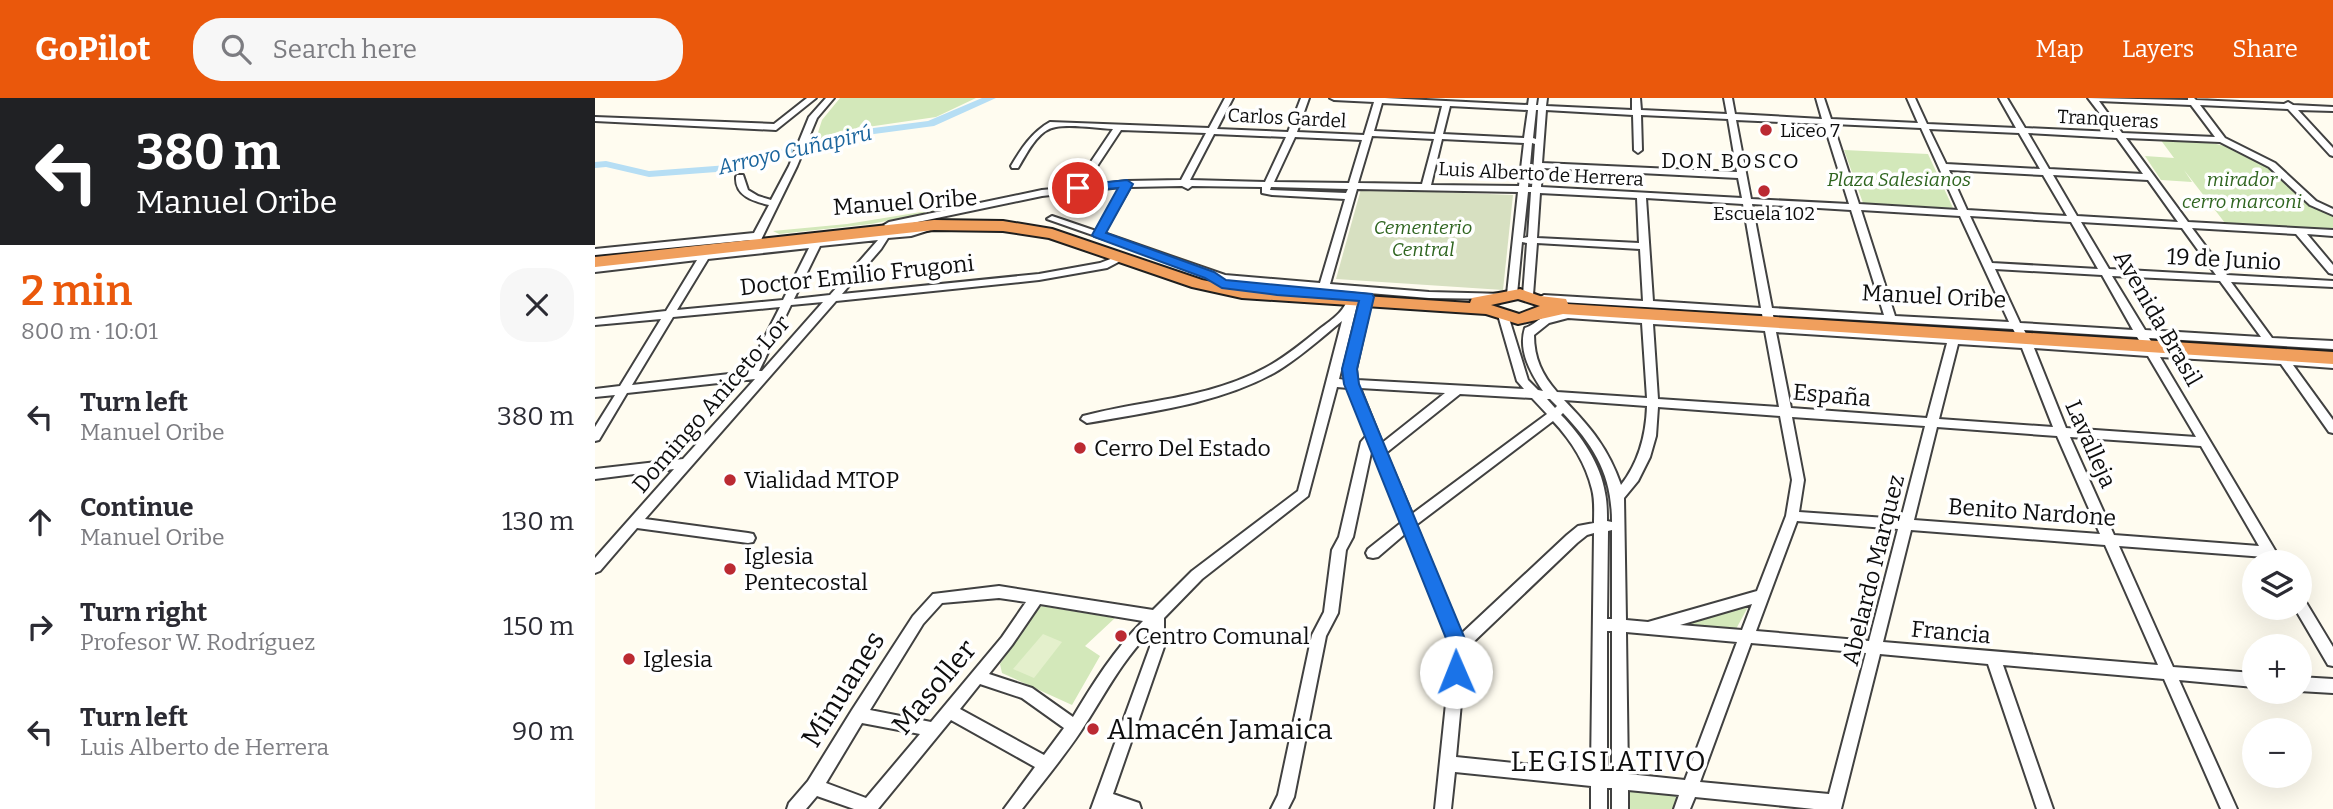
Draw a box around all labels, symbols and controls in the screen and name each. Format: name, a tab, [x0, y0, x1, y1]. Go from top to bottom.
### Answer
search box	[193, 18, 683, 81]
text: GoPilot	[35, 29, 151, 69]
icon: search	[217, 30, 255, 68]
text: Search here	[273, 34, 417, 65]
text: Map	[2036, 35, 2084, 63]
text: Layers	[2122, 35, 2194, 63]
text: Share	[2232, 35, 2298, 63]
street label: Carlos Gardel	[1227, 103, 1347, 133]
street label: Tranqueras	[2057, 105, 2159, 133]
place label: Liceo 7	[1780, 119, 1840, 142]
water label: Arroyo Cuñapirú	[715, 120, 875, 181]
marker: Liceo 7	[1758, 122, 1774, 138]
text: 380 m	[136, 123, 280, 182]
icon: left	[21, 126, 112, 217]
district label: DON BOSCO	[1661, 148, 1801, 174]
street label: Luis Alberto de Herrera	[1438, 157, 1645, 191]
pin	[1048, 158, 1108, 218]
park label: Plaza Salesianos	[1827, 168, 1971, 191]
park label: mirador cerro marconi	[2182, 168, 2302, 213]
icon: arrive	[1059, 169, 1097, 207]
text: Manuel Oribe	[136, 183, 337, 221]
street label: Manuel Oribe	[832, 183, 978, 221]
marker: Escuela 102	[1756, 183, 1772, 199]
place label: Escuela 102	[1713, 202, 1815, 225]
park label: Cementerio Central	[1374, 216, 1472, 261]
street label: 19 de Junio	[2166, 242, 2282, 276]
street label: Avenida Brasil	[2108, 245, 2208, 391]
street label: Doctor Emilio Frugoni	[739, 249, 976, 301]
text: 2 min	[21, 266, 132, 316]
button: close	[500, 268, 574, 342]
street label: Manuel Oribe	[1861, 278, 2007, 314]
street label: Domingo Aniceto Lor	[626, 309, 796, 499]
text: 800 m · 10:01	[21, 317, 158, 345]
street label: España	[1792, 378, 1873, 412]
text: Turn left	[80, 387, 188, 418]
street label: Lavalleja	[2059, 396, 2123, 493]
icon: left	[21, 398, 59, 436]
text: 380 m	[497, 401, 574, 432]
text: Manuel Oribe	[80, 418, 225, 446]
place label: Cerro Del Estado	[1094, 434, 1271, 462]
marker: Cerro Del Estado	[1072, 440, 1088, 456]
place label: Vialidad MTOP	[744, 466, 899, 494]
marker: Vialidad MTOP	[722, 472, 738, 488]
street label: Abelardo Marquez	[1836, 472, 1910, 668]
text: Continue	[80, 492, 194, 523]
street label: Benito Nardone	[1947, 492, 2117, 532]
icon: ahead	[21, 503, 59, 541]
text: 130 m	[502, 506, 574, 537]
text: Manuel Oribe	[80, 523, 225, 551]
place label: Iglesia Pentecostal	[744, 542, 868, 596]
map controls	[2242, 550, 2312, 788]
button: layers	[2242, 550, 2312, 620]
marker: Iglesia Pentecostal	[722, 561, 738, 577]
text: Turn right	[80, 597, 207, 628]
icon: right	[21, 608, 59, 646]
text: 150 m	[503, 611, 574, 642]
street label: Francia	[1910, 615, 1992, 649]
place label: Centro Comunal	[1135, 622, 1310, 650]
street label: Minuanes	[795, 625, 891, 753]
text: Profesor W. Rodríguez	[80, 628, 315, 656]
marker: Centro Comunal	[1113, 628, 1129, 644]
street label: Masoller	[885, 633, 983, 741]
button: +	[2242, 634, 2312, 704]
position arrow	[1419, 635, 1493, 709]
place label: Iglesia	[643, 645, 713, 673]
marker: Iglesia	[621, 651, 637, 667]
text: Turn left	[80, 702, 188, 733]
icon: left	[21, 713, 59, 751]
place label: Almacén Jamaica	[1107, 713, 1333, 746]
text: 90 m	[512, 716, 574, 747]
button: −	[2242, 718, 2312, 788]
marker: Almacén Jamaica	[1085, 721, 1101, 737]
text: Luis Alberto de Herrera	[80, 733, 329, 761]
district label: LEGISLATIVO	[1510, 745, 1708, 778]

